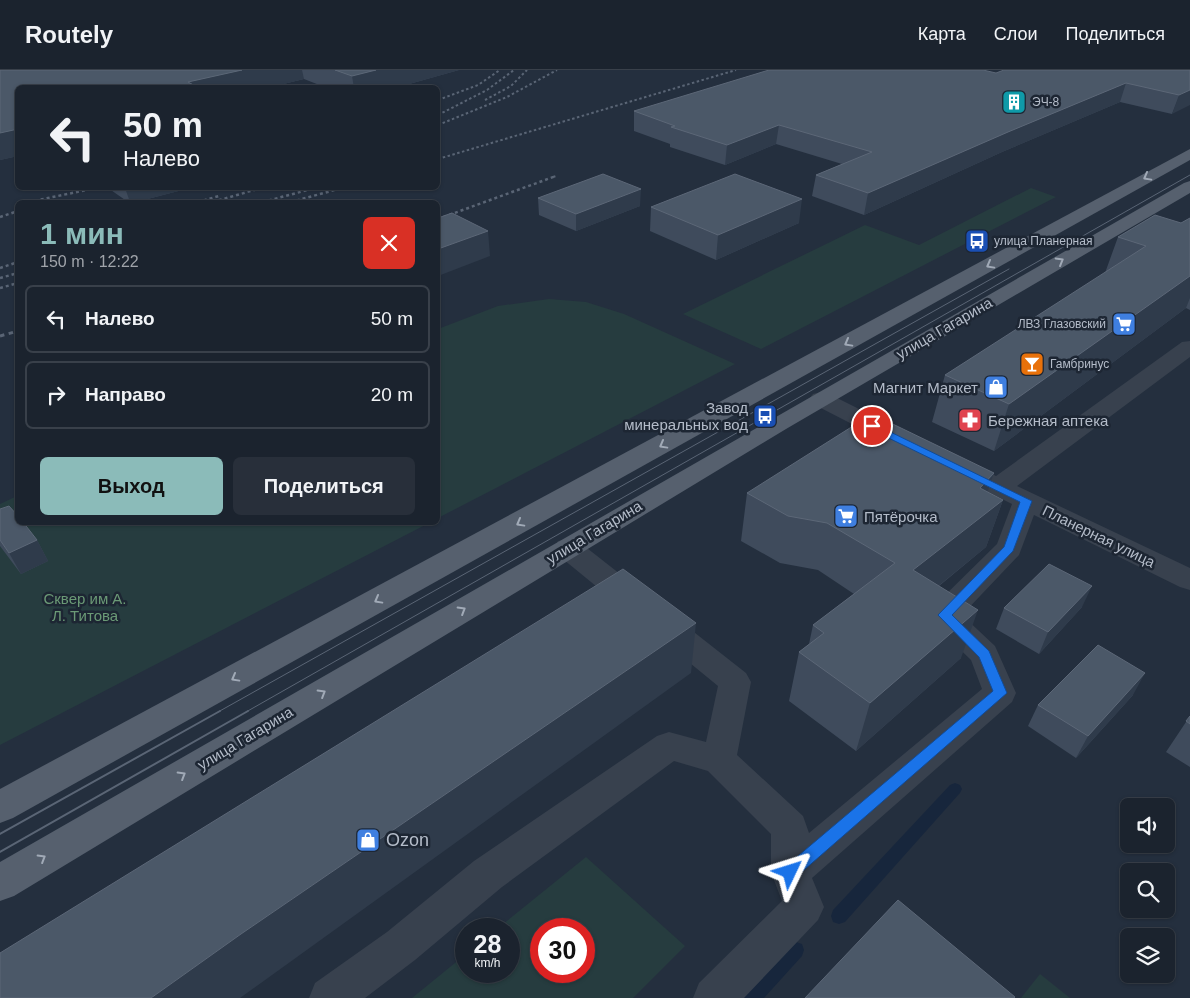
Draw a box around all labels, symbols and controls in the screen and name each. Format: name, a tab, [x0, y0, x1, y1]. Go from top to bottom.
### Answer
text: Routely	[25, 21, 113, 48]
text: Карта	[918, 24, 966, 44]
text: Слои	[994, 24, 1038, 44]
text: Поделиться	[1066, 24, 1165, 44]
building icon: ЭЧ-8	[1001, 89, 1027, 115]
place label: ЭЧ-8	[1032, 95, 1060, 109]
icon: left	[40, 105, 105, 170]
text: 50 m	[123, 105, 203, 144]
text: Налево	[123, 146, 200, 171]
one-way arrow	[1144, 171, 1153, 181]
text: 1 мин	[40, 217, 124, 250]
button: close	[363, 217, 415, 269]
bus stop icon: улица Планерная	[964, 228, 990, 254]
place label: улица Планерная	[994, 234, 1092, 248]
text: 150 m · 12:22	[40, 253, 139, 270]
one-way arrow	[1055, 257, 1064, 267]
one-way arrow	[986, 258, 995, 268]
street label: улица Гагарина	[893, 293, 996, 362]
icon: left	[42, 305, 70, 333]
text: Налево	[85, 308, 155, 329]
text: 50 m	[371, 308, 413, 329]
supermarket icon: ЛВЗ Глазовский	[1111, 311, 1137, 337]
place label: ЛВЗ Глазовский	[1018, 317, 1106, 331]
one-way arrow	[844, 337, 853, 347]
bar icon: Гамбринус	[1019, 351, 1045, 377]
place label: Гамбринус	[1050, 357, 1109, 371]
shop icon: Магнит Маркет	[983, 374, 1009, 400]
place label: Магнит Маркет	[873, 379, 978, 396]
icon: right	[42, 381, 70, 409]
text: Направо	[85, 384, 166, 405]
text: 20 m	[371, 384, 413, 405]
place label: Завод минеральных вод	[624, 399, 748, 433]
bus stop icon: Завод минеральных вод	[752, 403, 778, 429]
pin	[851, 405, 893, 447]
pharmacy icon: Бережная аптека	[957, 407, 983, 433]
icon: arrive	[858, 412, 886, 440]
place label: Бережная аптека	[988, 412, 1109, 429]
one-way arrow	[659, 438, 668, 448]
button: Выход	[40, 457, 223, 515]
button: Поделиться	[233, 457, 415, 515]
street label: улица Гагарина	[543, 497, 645, 567]
street label: Планерная улица	[1040, 501, 1159, 571]
supermarket icon: Пятёрочка	[833, 503, 859, 529]
place label: Пятёрочка	[864, 508, 938, 525]
one-way arrow	[516, 516, 525, 526]
park label: Сквер им А. Л. Титова	[43, 590, 127, 624]
one-way arrow	[374, 594, 383, 604]
one-way arrow	[456, 607, 465, 617]
one-way arrow	[231, 672, 240, 682]
one-way arrow	[316, 689, 325, 699]
street label: улица Гагарина	[194, 703, 296, 773]
one-way arrow	[177, 772, 186, 782]
map controls	[1120, 798, 1175, 983]
button: sound	[1120, 798, 1175, 853]
shop icon: Ozon	[355, 827, 381, 853]
place label: Ozon	[386, 830, 429, 850]
position arrow	[763, 845, 815, 897]
one-way arrow	[37, 854, 46, 864]
button: search	[1120, 863, 1175, 918]
speed limit sign: 30	[530, 918, 595, 983]
button: layers	[1120, 928, 1175, 983]
text: 28	[474, 930, 501, 958]
text: km/h	[474, 956, 501, 970]

